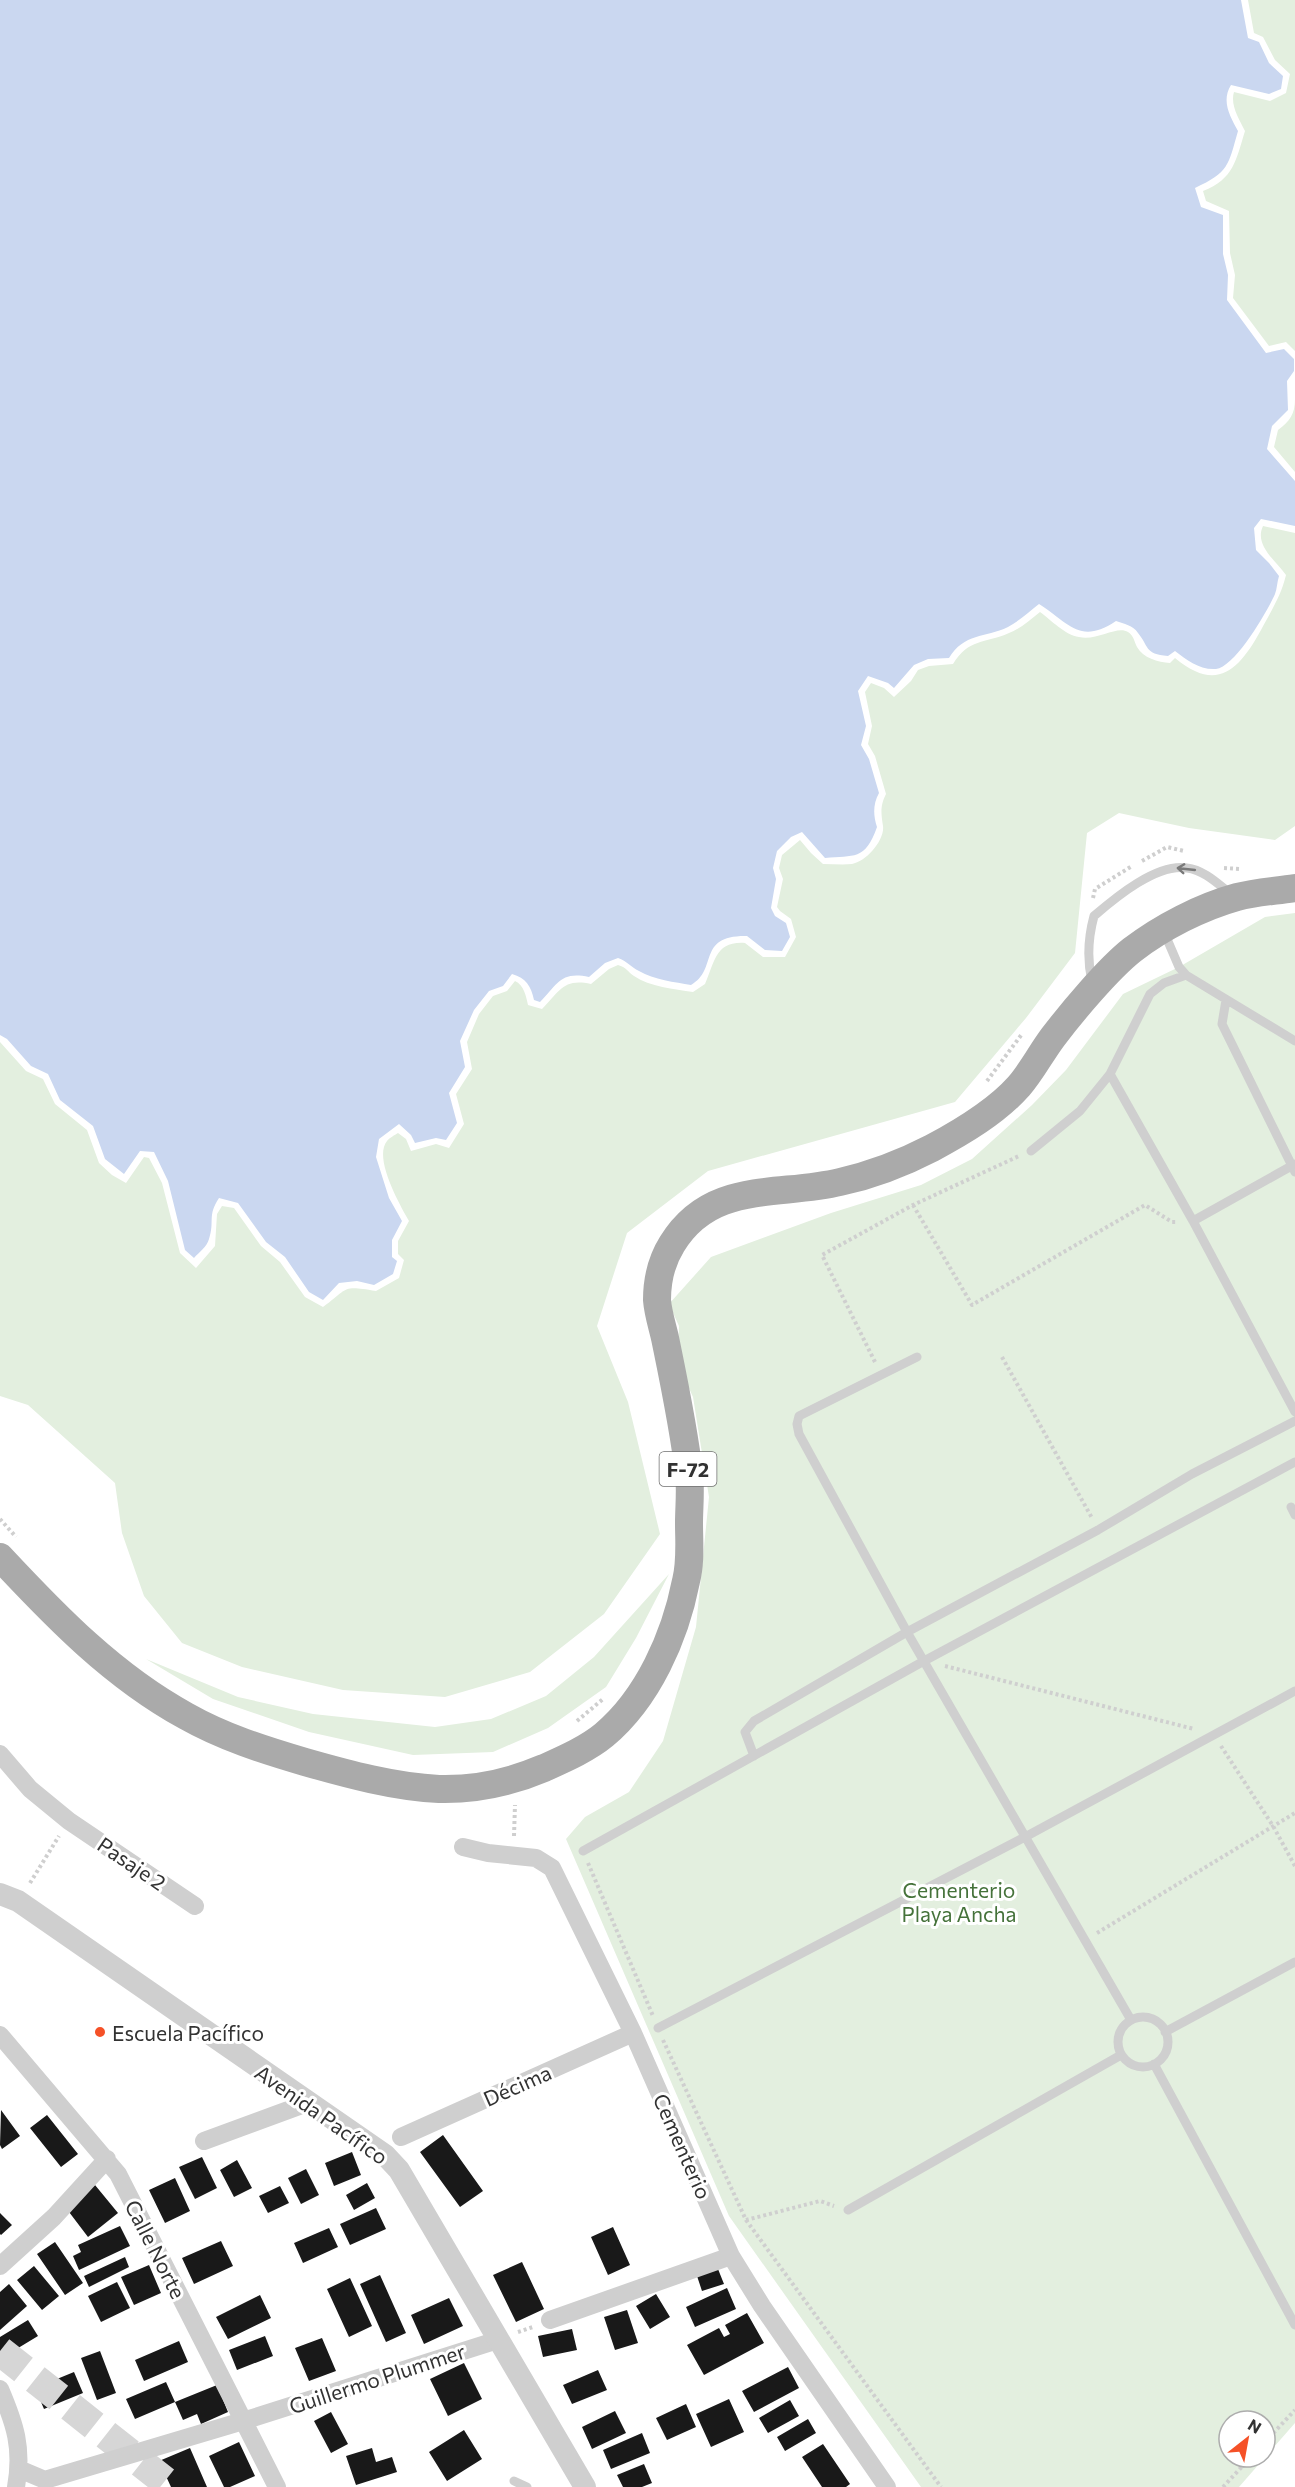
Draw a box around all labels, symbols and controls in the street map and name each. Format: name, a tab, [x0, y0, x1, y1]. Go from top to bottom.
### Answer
one-way arrow	[1176, 863, 1196, 874]
road number: F-72	[660, 1452, 716, 1486]
street label: Pasaje 2	[93, 1831, 171, 1895]
park label: Cementerio Playa Ancha	[902, 1877, 1016, 1926]
place label: Escuela Pacífico	[112, 2020, 264, 2045]
marker: Escuela Pacífico	[93, 2025, 107, 2039]
street label: Avenida Pacífico	[251, 2059, 393, 2169]
street label: Décima	[479, 2059, 555, 2111]
street label: Cementerio	[649, 2089, 717, 2203]
street label: Calle Norte	[120, 2195, 192, 2303]
street label: Guillermo Plummer	[286, 2338, 468, 2418]
north arrow	[1217, 2409, 1277, 2469]
text: N	[1245, 2414, 1265, 2437]

